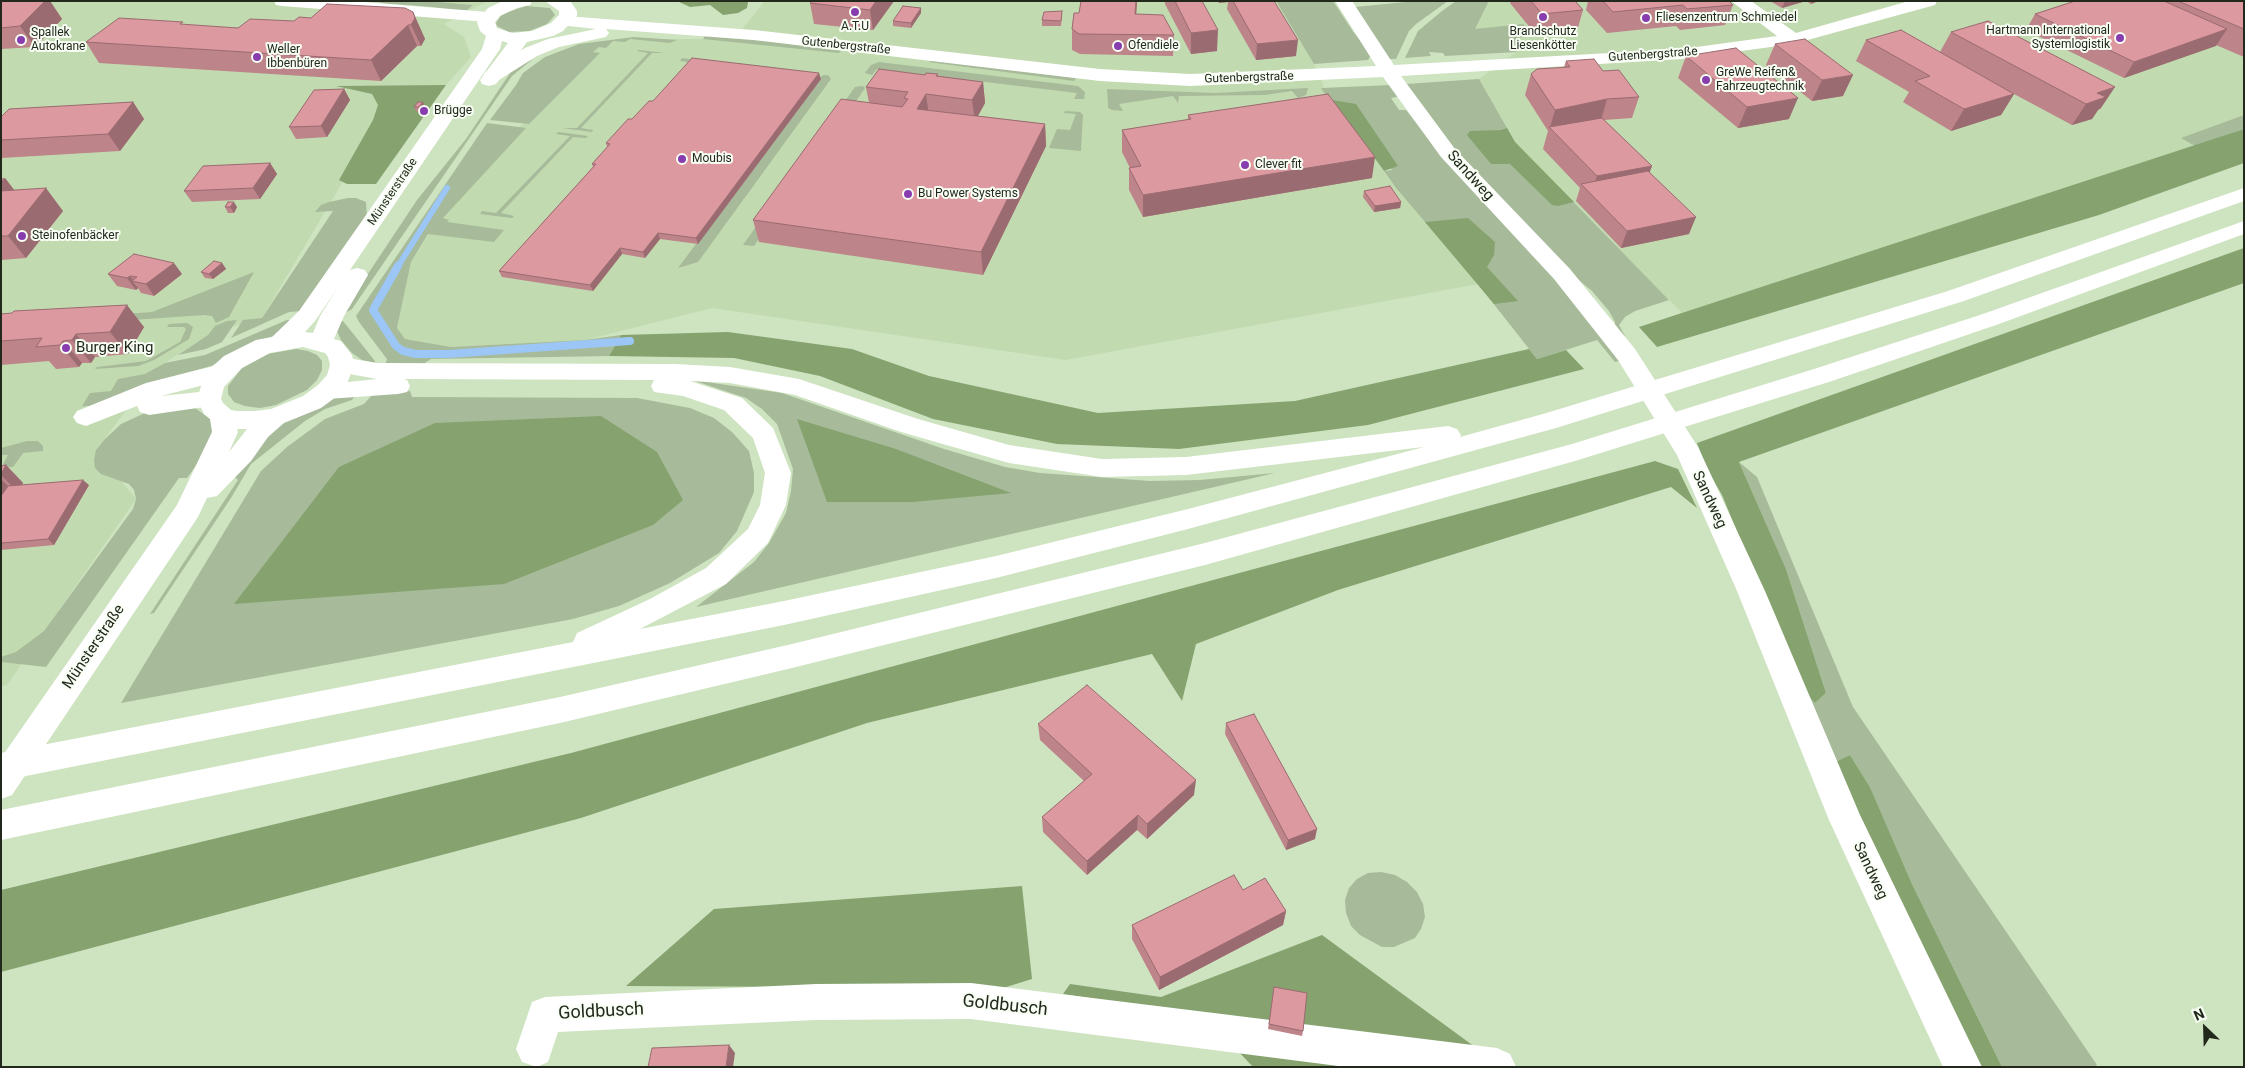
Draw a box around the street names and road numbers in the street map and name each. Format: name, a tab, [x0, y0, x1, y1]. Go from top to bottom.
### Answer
street label: Gutenbergstraße	[801, 34, 891, 58]
street label: Gutenbergstraße	[1608, 45, 1698, 65]
street label: Gutenbergstraße	[1204, 69, 1294, 87]
street label: Sandweg	[1443, 147, 1497, 205]
street label: Münsterstraße	[365, 156, 421, 228]
street label: Sandweg	[1688, 468, 1730, 532]
street label: Münsterstraße	[59, 601, 129, 693]
street label: Sandweg	[1849, 839, 1891, 903]
street label: Goldbusch	[961, 991, 1049, 1021]
street label: Goldbusch	[558, 999, 644, 1025]

